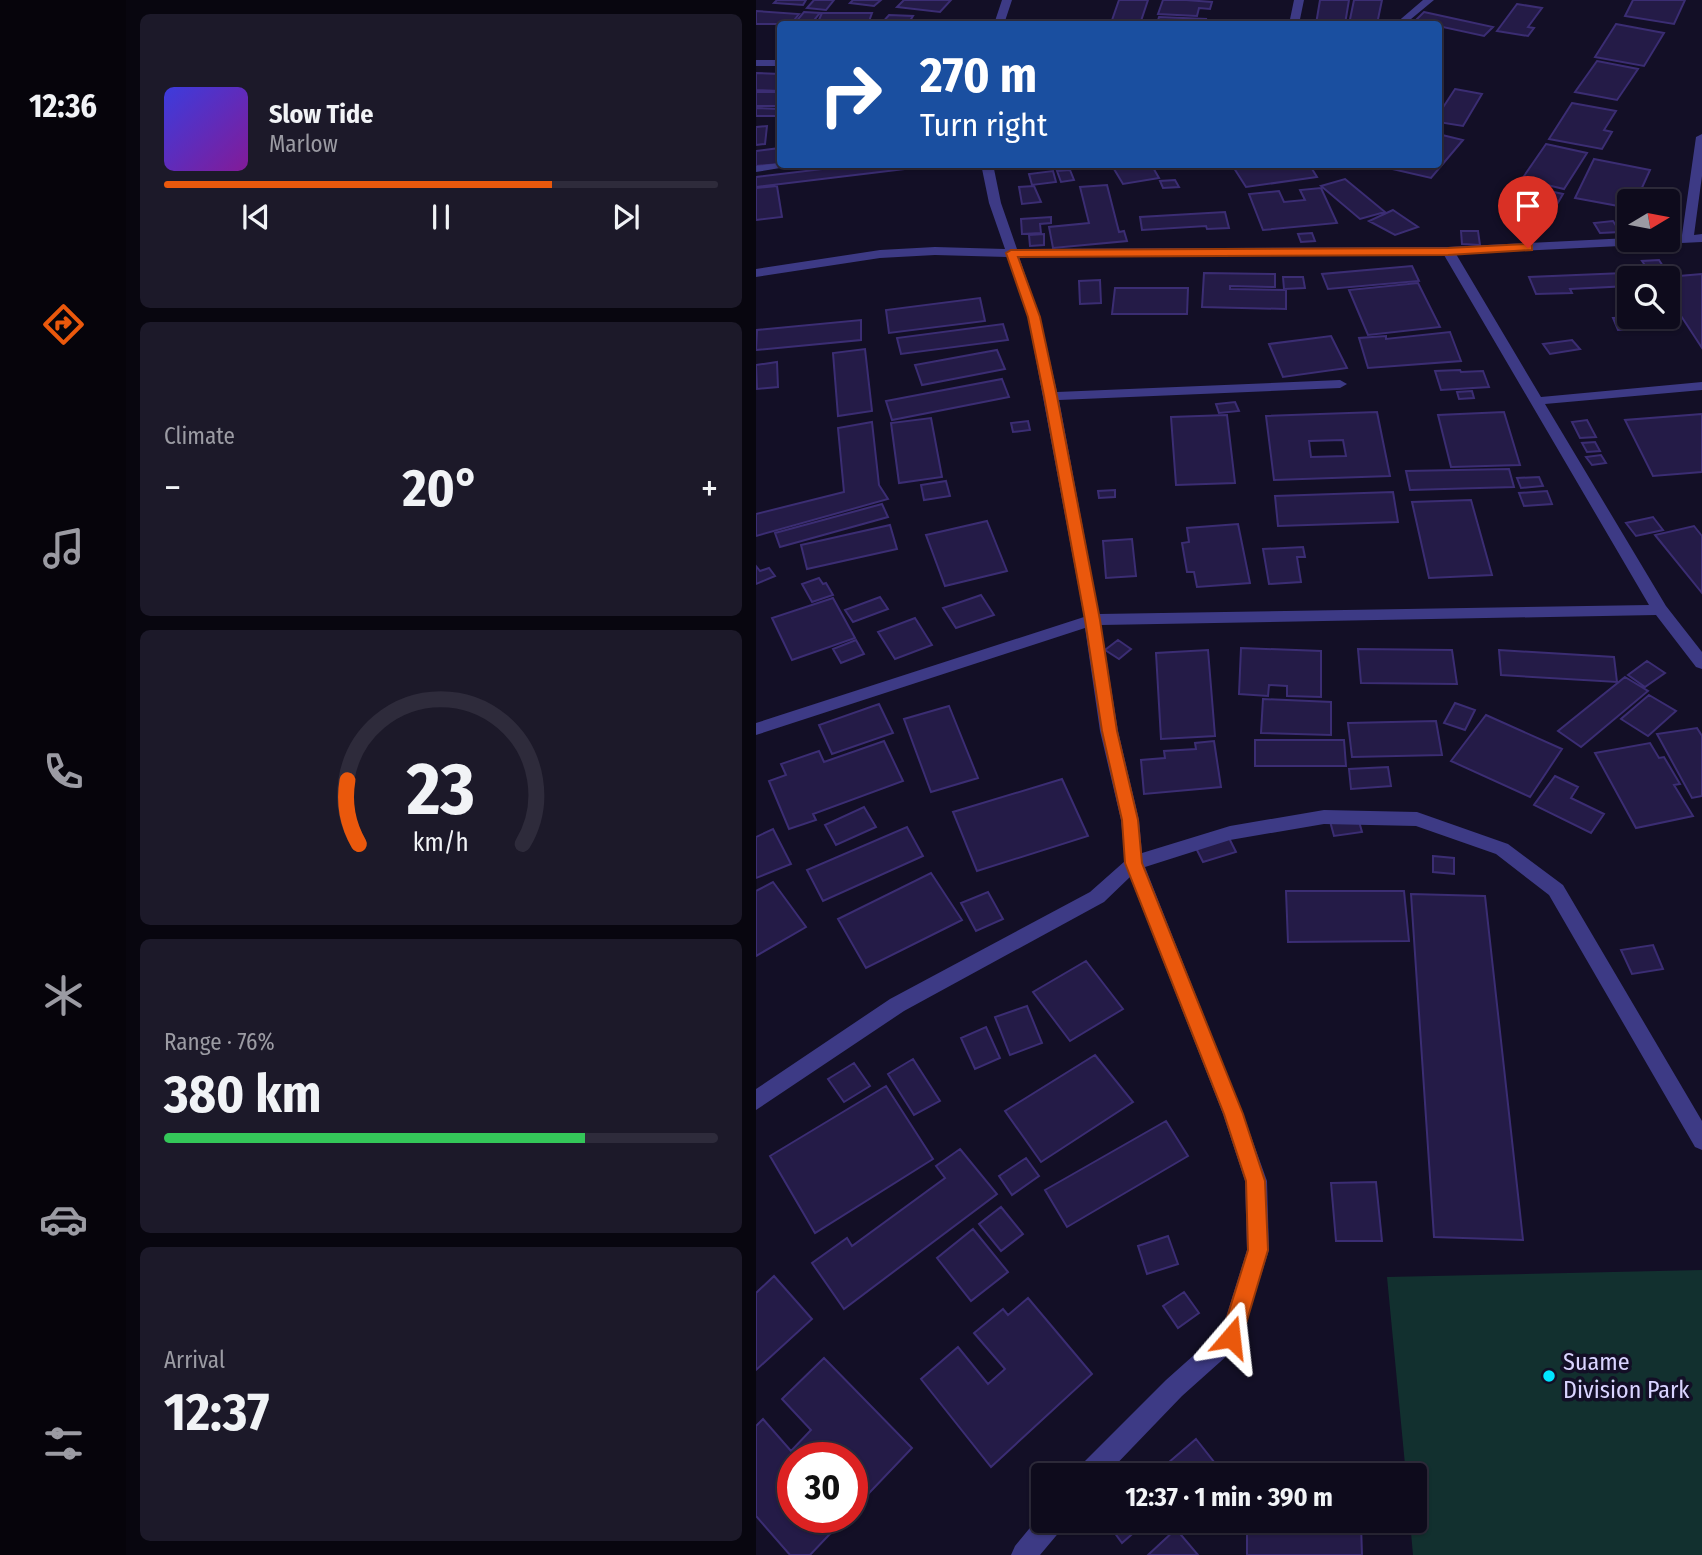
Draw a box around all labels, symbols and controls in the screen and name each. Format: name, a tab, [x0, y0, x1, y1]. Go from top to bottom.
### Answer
text: 270 m	[920, 46, 1037, 105]
icon: right	[805, 49, 896, 140]
text: 12:36	[29, 87, 97, 125]
text: Slow Tide	[269, 99, 373, 130]
text: Turn right	[920, 106, 1047, 144]
text: Marlow	[269, 130, 338, 158]
pin	[1498, 176, 1558, 248]
icon: arrive	[1509, 187, 1547, 225]
north arrow	[1617, 189, 1680, 252]
map controls	[1617, 189, 1680, 329]
icon: previous	[237, 198, 275, 236]
icon: pause	[422, 198, 460, 236]
icon: next	[607, 198, 645, 236]
button: search	[1617, 266, 1680, 329]
icon: directions	[39, 300, 88, 349]
text: Climate	[164, 422, 235, 450]
text: 20°	[403, 457, 479, 520]
text: −	[164, 465, 181, 511]
text: +	[701, 465, 718, 511]
icon: music	[39, 524, 88, 573]
text: 23	[406, 746, 475, 833]
icon: phone	[39, 747, 88, 796]
text: km/h	[413, 827, 469, 857]
icon: climate	[39, 971, 88, 1020]
text: Range · 76%	[164, 1028, 275, 1056]
text: 380 km	[164, 1063, 321, 1126]
icon: car	[39, 1195, 88, 1244]
position arrow	[1194, 1300, 1268, 1374]
text: Arrival	[164, 1346, 225, 1374]
place label: Suame Division Park	[1563, 1348, 1690, 1404]
marker: Suame Division Park	[1541, 1368, 1557, 1384]
text: 12:37	[164, 1381, 269, 1444]
icon: filters	[39, 1419, 88, 1468]
speed limit sign: 30	[777, 1442, 868, 1533]
text: 12:37 · 1 min · 390 m	[1125, 1482, 1333, 1513]

